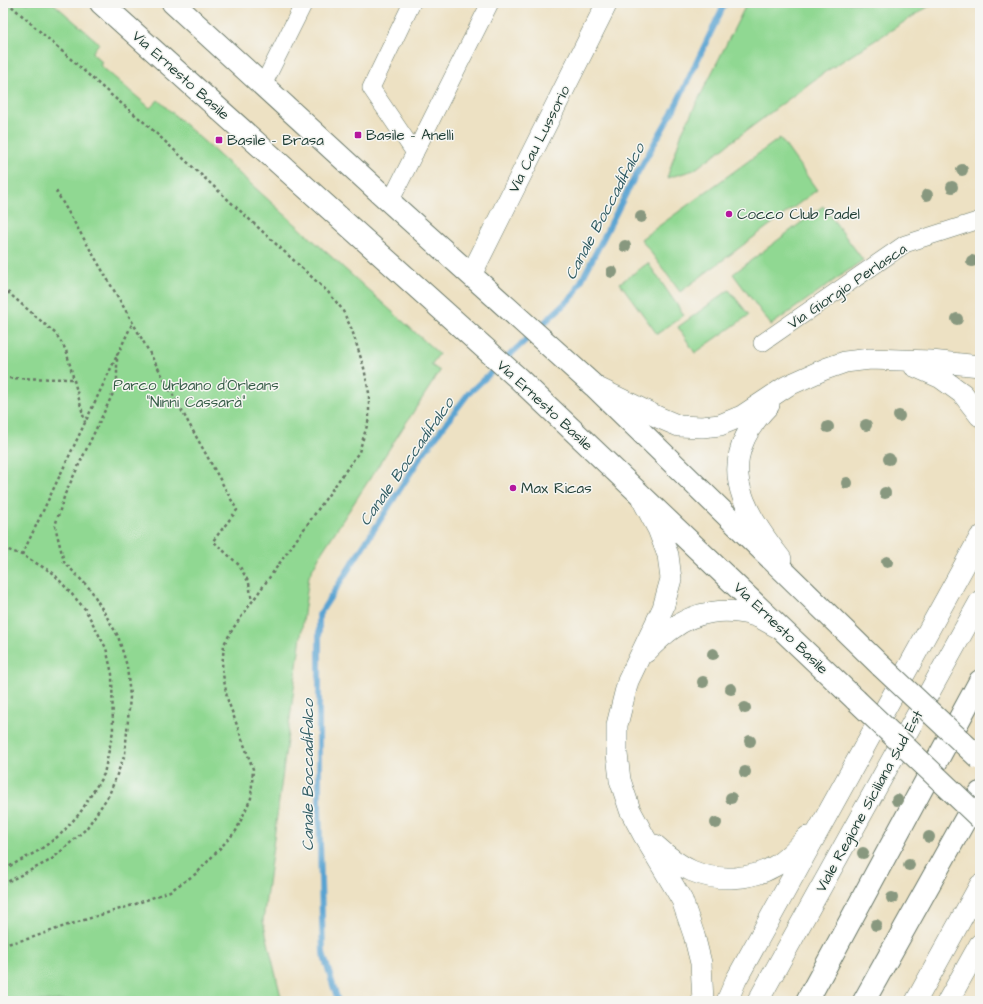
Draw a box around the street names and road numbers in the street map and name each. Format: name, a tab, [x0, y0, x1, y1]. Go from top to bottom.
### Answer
street label: Via Ernesto Basile	[127, 26, 234, 125]
street label: Via Cau Lussorio	[503, 82, 576, 196]
street label: Via Giorgio Perlasca	[783, 238, 912, 335]
street label: Via Ernesto Basile	[492, 355, 597, 456]
street label: Via Ernesto Basile	[729, 577, 833, 679]
street label: Viale Regione Siciliana Sud Est	[811, 706, 929, 897]

